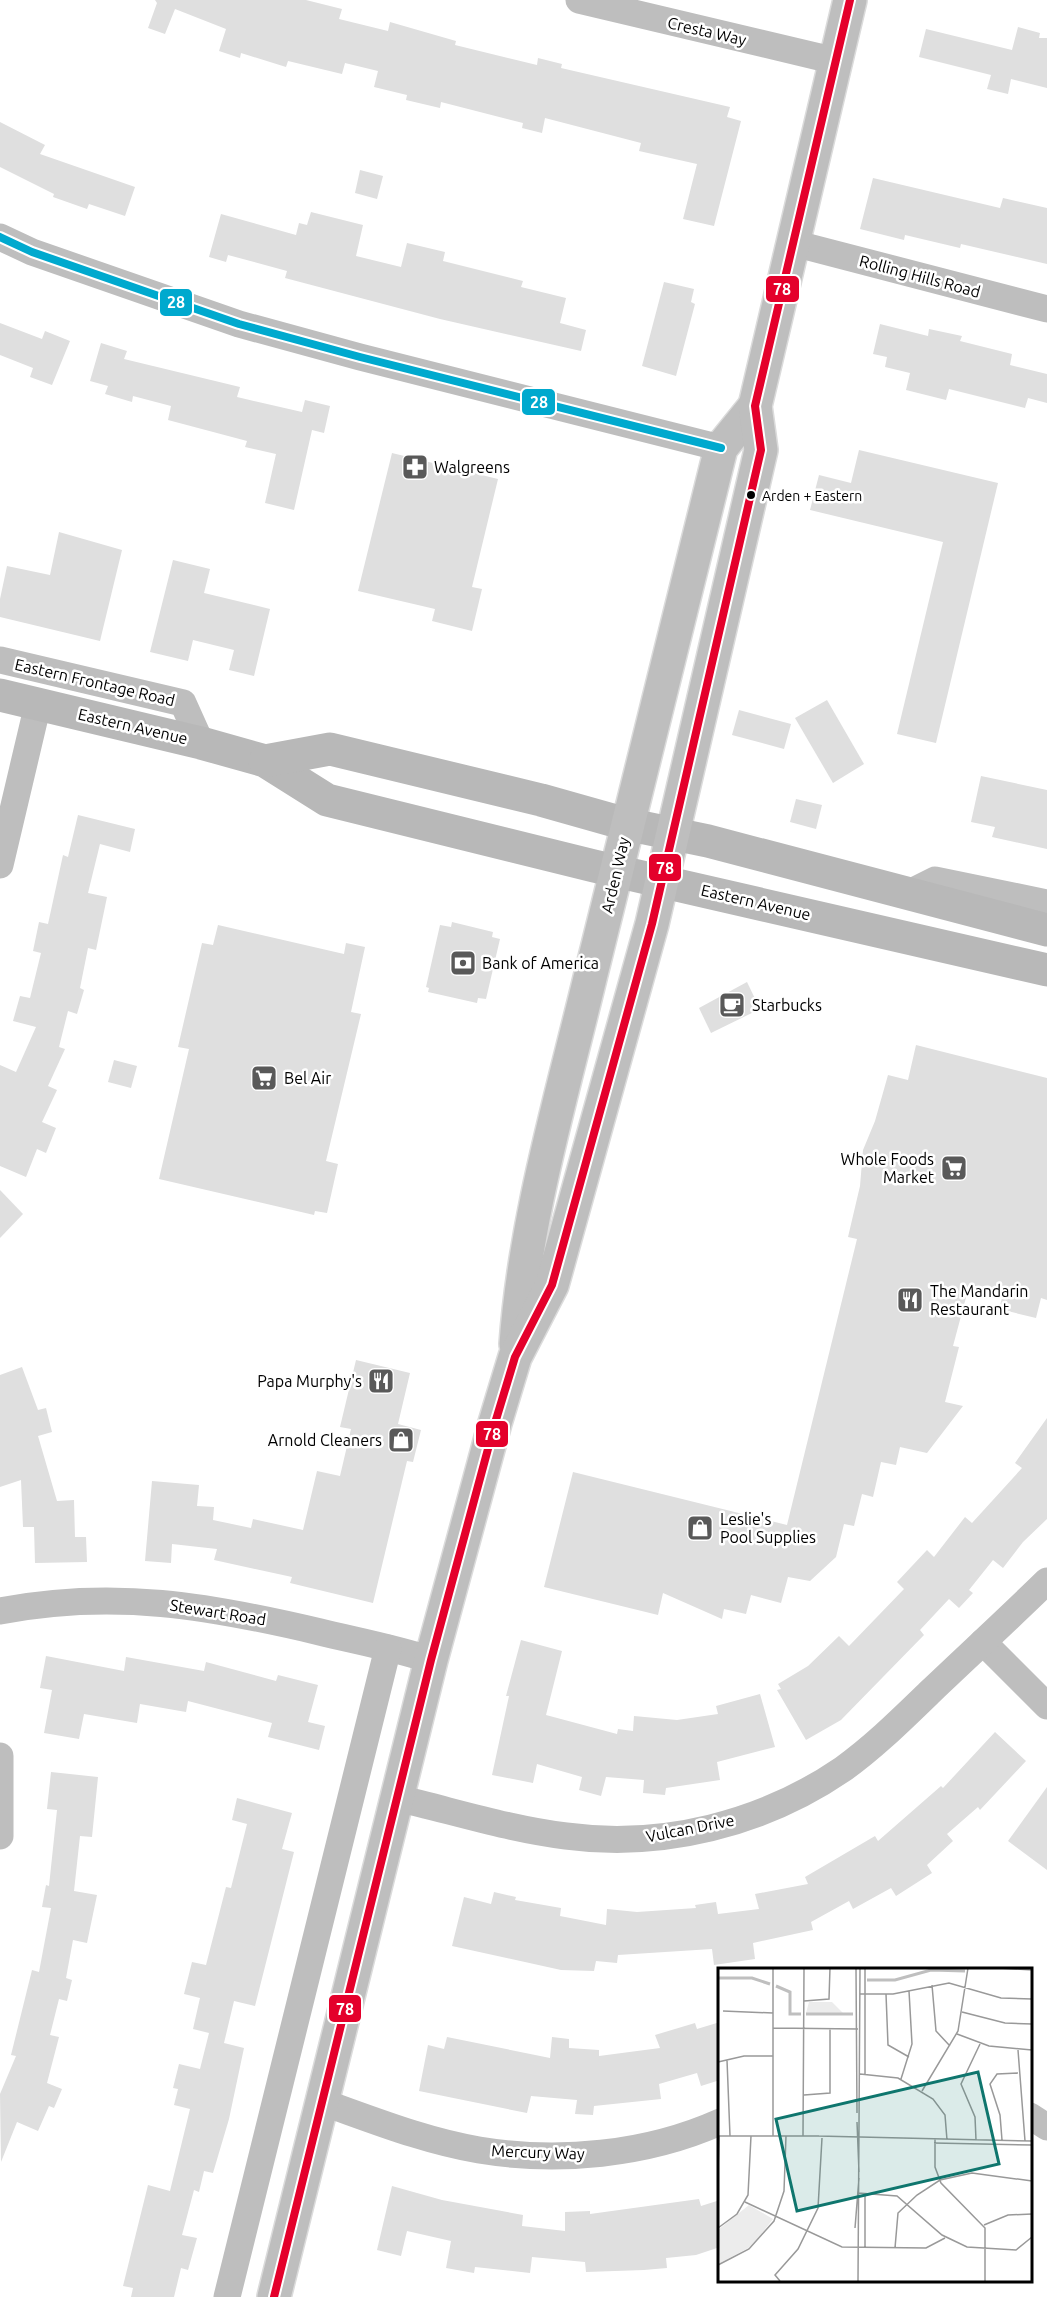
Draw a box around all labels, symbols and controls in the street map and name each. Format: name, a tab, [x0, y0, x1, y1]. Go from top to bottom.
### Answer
street label: Cresta Way	[666, 13, 748, 49]
street label: Rolling Hills Road	[858, 251, 982, 301]
line badge: 78	[765, 275, 800, 303]
text: 78	[773, 280, 791, 298]
line badge: 28	[159, 288, 193, 317]
text: 28	[167, 293, 185, 311]
line badge: 28	[521, 388, 556, 416]
text: 28	[530, 393, 548, 411]
pharmacy icon: Walgreens	[400, 452, 430, 482]
place label: Walgreens	[434, 458, 510, 476]
place label: Arden + Eastern	[762, 488, 862, 504]
marker: Arden + Eastern	[745, 489, 757, 501]
street label: Eastern Frontage Road	[13, 655, 177, 709]
street label: Eastern Avenue	[76, 705, 190, 747]
street label: Arden Way	[597, 835, 633, 915]
line badge: 78	[648, 853, 682, 882]
text: 78	[656, 859, 674, 877]
street label: Eastern Avenue	[699, 881, 813, 923]
bank icon: Bank of America	[448, 948, 478, 978]
place label: Bank of America	[482, 954, 599, 972]
cafe icon: Starbucks	[717, 990, 747, 1020]
place label: Starbucks	[752, 996, 822, 1014]
supermarket icon: Bel Air	[249, 1063, 279, 1093]
place label: Bel Air	[284, 1069, 331, 1087]
place label: Whole Foods Market	[841, 1150, 935, 1186]
supermarket icon: Whole Foods Market	[939, 1153, 969, 1183]
place label: The Mandarin Restaurant	[930, 1282, 1028, 1318]
restaurant icon: The Mandarin Restaurant	[895, 1285, 925, 1315]
restaurant icon: Papa Murphy's	[366, 1366, 396, 1396]
place label: Papa Murphy's	[257, 1372, 362, 1390]
line badge: 78	[475, 1420, 509, 1448]
shop icon: Arnold Cleaners	[386, 1425, 416, 1455]
text: 78	[483, 1425, 501, 1443]
place label: Arnold Cleaners	[268, 1431, 382, 1449]
place label: Leslie's Pool Supplies	[720, 1510, 816, 1546]
shop icon: Leslie's Pool Supplies	[685, 1513, 715, 1543]
street label: Stewart Road	[169, 1596, 267, 1628]
street label: Vulcan Drive	[644, 1811, 736, 1845]
inset map	[718, 1968, 1032, 2282]
line badge: 78	[328, 1994, 362, 2023]
text: 78	[336, 2000, 354, 2018]
street label: Mercury Way	[491, 2141, 585, 2163]

